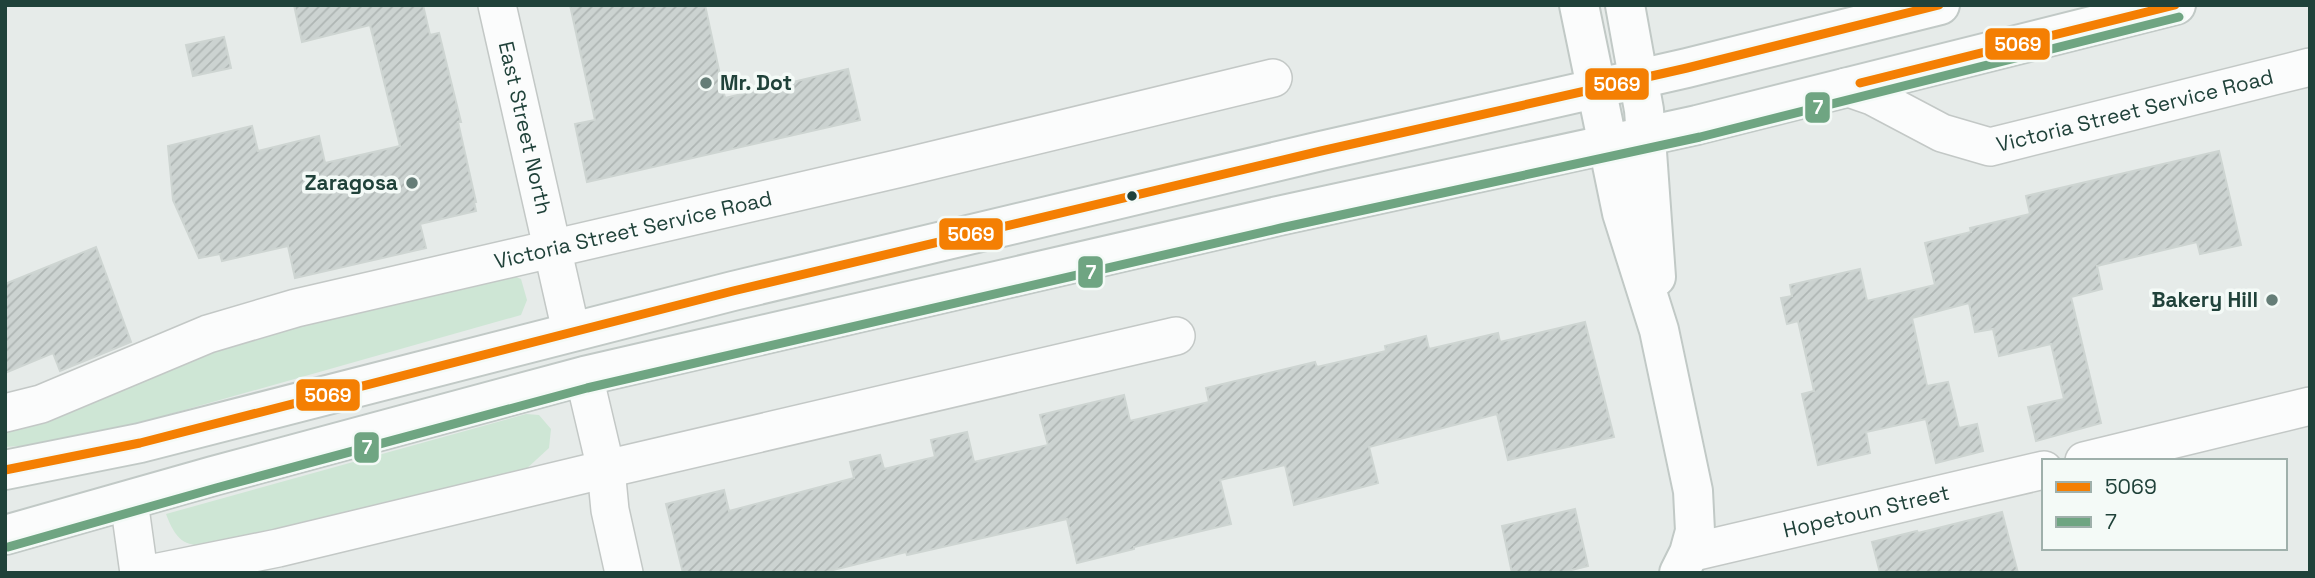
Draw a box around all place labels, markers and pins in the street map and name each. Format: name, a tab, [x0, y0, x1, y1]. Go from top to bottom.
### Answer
place label: Mr. Dot	[720, 69, 792, 96]
marker: Mr. Dot	[698, 75, 714, 91]
place label: Zaragosa	[304, 169, 398, 196]
marker: Zaragosa	[404, 175, 420, 191]
unlabelled marker	[1125, 189, 1139, 203]
place label: Bakery Hill	[2151, 286, 2258, 313]
marker: Bakery Hill	[2264, 292, 2280, 308]

